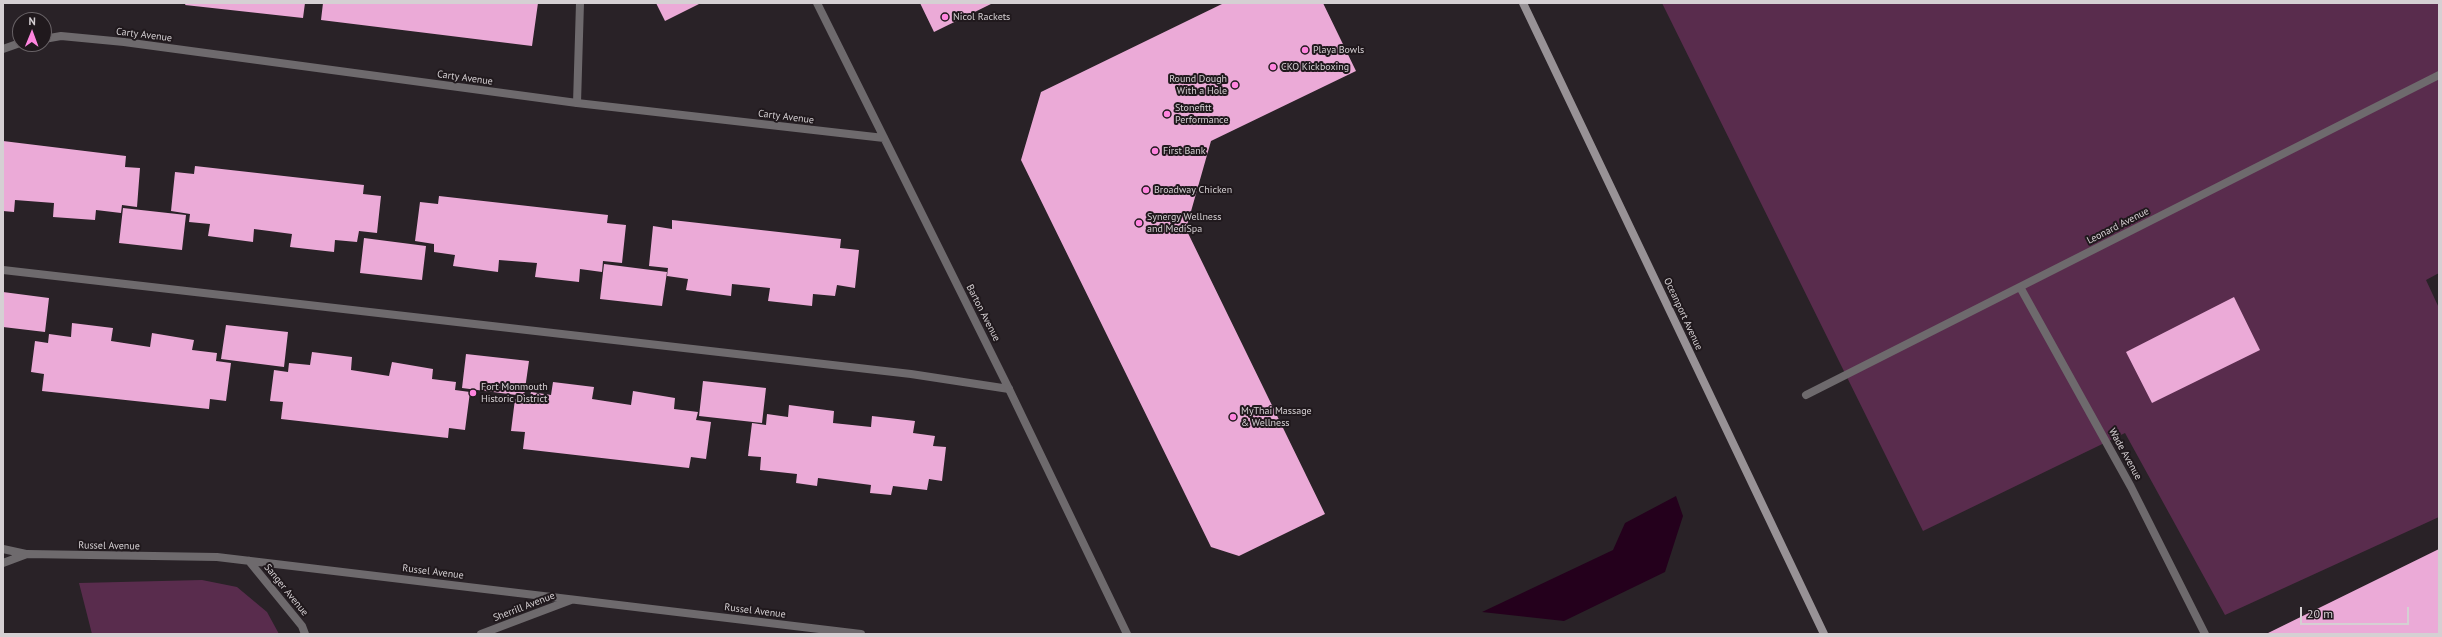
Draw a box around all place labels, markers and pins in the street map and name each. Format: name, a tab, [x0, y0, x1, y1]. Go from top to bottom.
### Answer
place label: Nicol Rackets	[953, 11, 1010, 23]
marker: Nicol Rackets	[940, 12, 950, 22]
place label: Playa Bowls	[1313, 44, 1364, 56]
marker: Playa Bowls	[1300, 45, 1310, 55]
place label: CKO Kickboxing	[1281, 61, 1349, 73]
marker: CKO Kickboxing	[1268, 62, 1278, 72]
place label: Round Dough With a Hole	[1169, 73, 1227, 96]
marker: Round Dough With a Hole	[1230, 80, 1240, 90]
place label: Stonefitt Performance	[1175, 102, 1228, 126]
marker: Stonefitt Performance	[1162, 109, 1172, 119]
place label: First Bank	[1163, 145, 1206, 157]
marker: First Bank	[1150, 146, 1160, 156]
place label: Broadway Chicken	[1154, 184, 1232, 196]
marker: Broadway Chicken	[1141, 185, 1151, 195]
place label: Synergy Wellness and MediSpa	[1147, 211, 1221, 234]
marker: Synergy Wellness and MediSpa	[1134, 218, 1144, 228]
place label: Fort Monmouth Historic District	[481, 381, 548, 404]
marker: Fort Monmouth Historic District	[468, 388, 478, 398]
place label: MyThai Massage & Wellness	[1241, 405, 1312, 428]
marker: MyThai Massage & Wellness	[1228, 412, 1238, 422]

